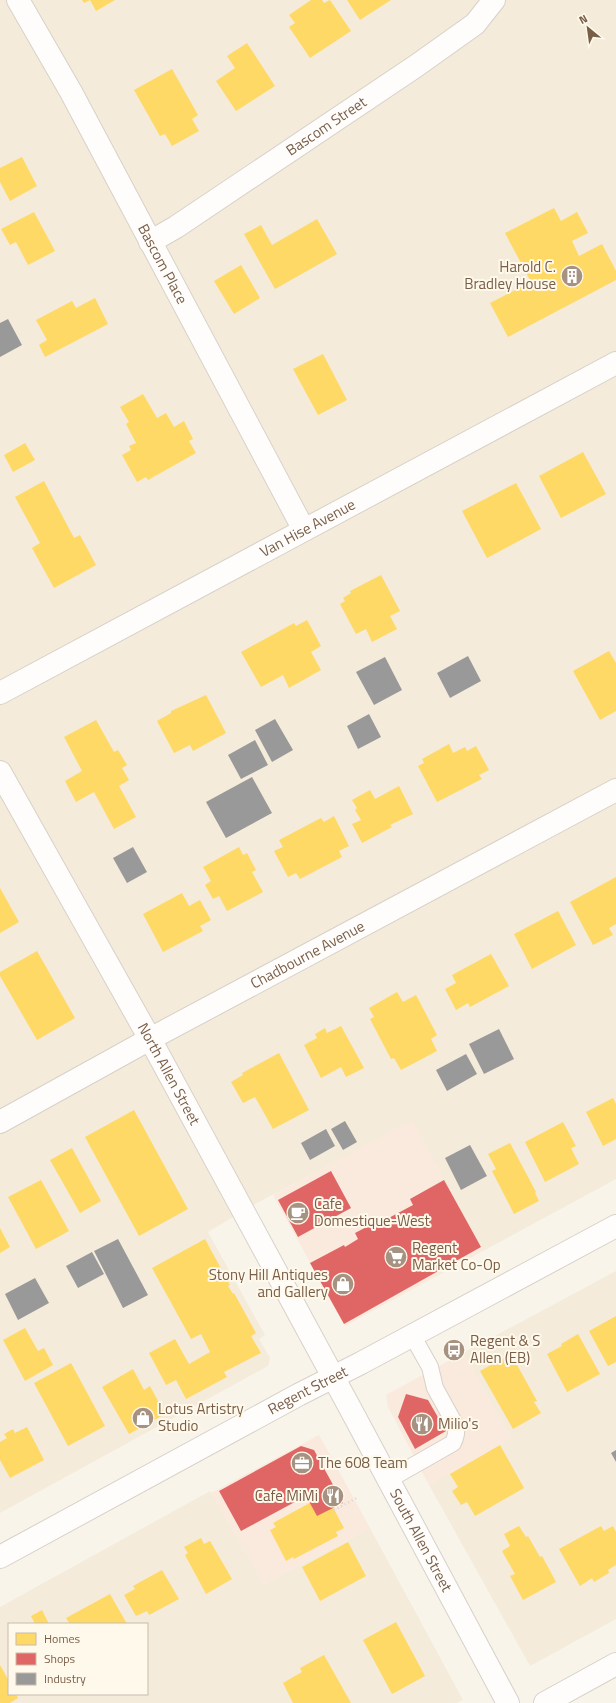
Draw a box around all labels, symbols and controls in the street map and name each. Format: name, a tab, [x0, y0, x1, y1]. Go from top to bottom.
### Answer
north arrow	[568, 8, 608, 48]
text: N	[576, 10, 590, 28]
street label: Bascom Street	[281, 90, 372, 161]
street label: Bascom Place	[132, 220, 194, 308]
place label: Harold C. Bradley House	[464, 255, 556, 295]
building icon: Harold C. Bradley House	[559, 263, 585, 289]
street label: Van Hise Avenue	[255, 493, 359, 563]
street label: Chadbourne Avenue	[246, 914, 368, 994]
street label: North Allen Street	[132, 1018, 207, 1130]
place label: Cafe Domestique-West	[314, 1192, 430, 1232]
cafe icon: Cafe Domestique-West	[285, 1200, 311, 1226]
place label: Regent Market Co-Op	[412, 1236, 501, 1276]
supermarket icon: Regent Market Co-Op	[383, 1244, 409, 1270]
place label: Stony Hill Antiques and Gallery	[209, 1263, 328, 1303]
shop icon: Stony Hill Antiques and Gallery	[330, 1271, 356, 1297]
place label: Regent & S Allen (EB)	[470, 1329, 540, 1369]
bus stop icon: Regent & S Allen (EB)	[441, 1337, 467, 1363]
street label: Regent Street	[263, 1359, 352, 1420]
place label: Lotus Artistry Studio	[158, 1397, 244, 1437]
shop icon: Lotus Artistry Studio	[130, 1405, 156, 1431]
restaurant icon: Milio's	[409, 1411, 435, 1437]
place label: Milio's	[438, 1412, 478, 1435]
office icon: The 608 Team	[289, 1450, 315, 1476]
place label: The 608 Team	[318, 1451, 407, 1474]
restaurant icon: Cafe MiMi	[320, 1483, 346, 1509]
place label: Cafe MiMi	[255, 1484, 318, 1507]
street label: South Allen Street	[384, 1484, 459, 1596]
legend	[8, 1623, 148, 1695]
text: Homes	[44, 1629, 80, 1648]
text: Shops	[44, 1649, 76, 1668]
text: Industry	[44, 1669, 86, 1688]

